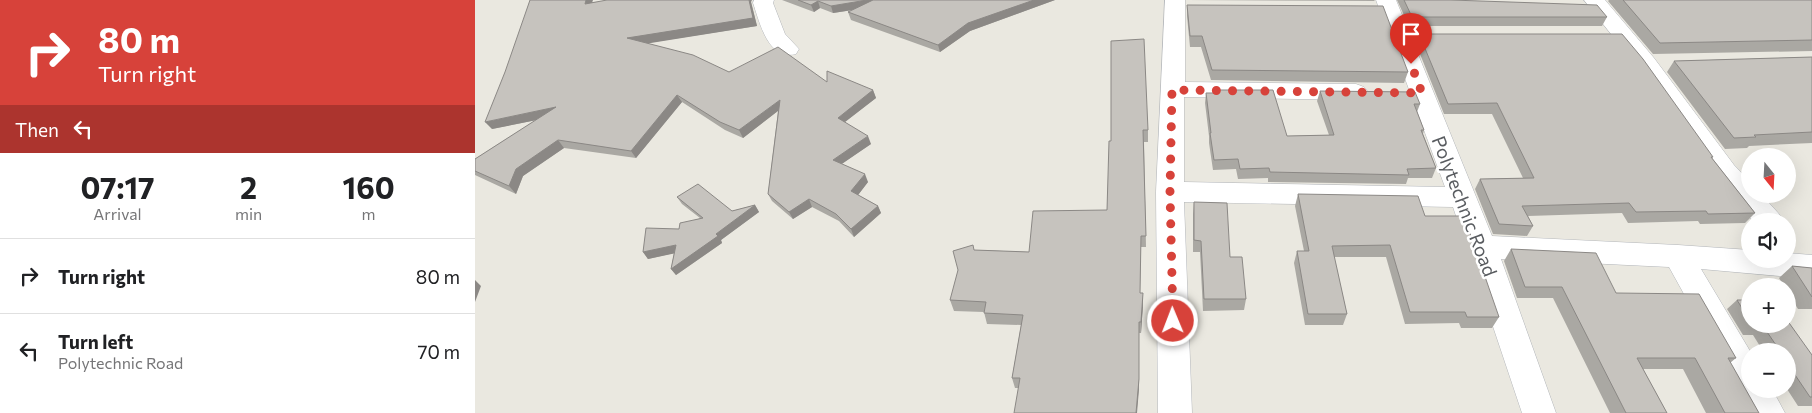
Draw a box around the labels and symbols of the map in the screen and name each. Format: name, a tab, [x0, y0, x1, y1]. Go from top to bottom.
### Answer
pin	[1390, 13, 1432, 64]
street label: Polytechnic Road	[1428, 132, 1502, 280]
north arrow	[1741, 148, 1796, 202]
position arrow	[1146, 294, 1198, 346]

